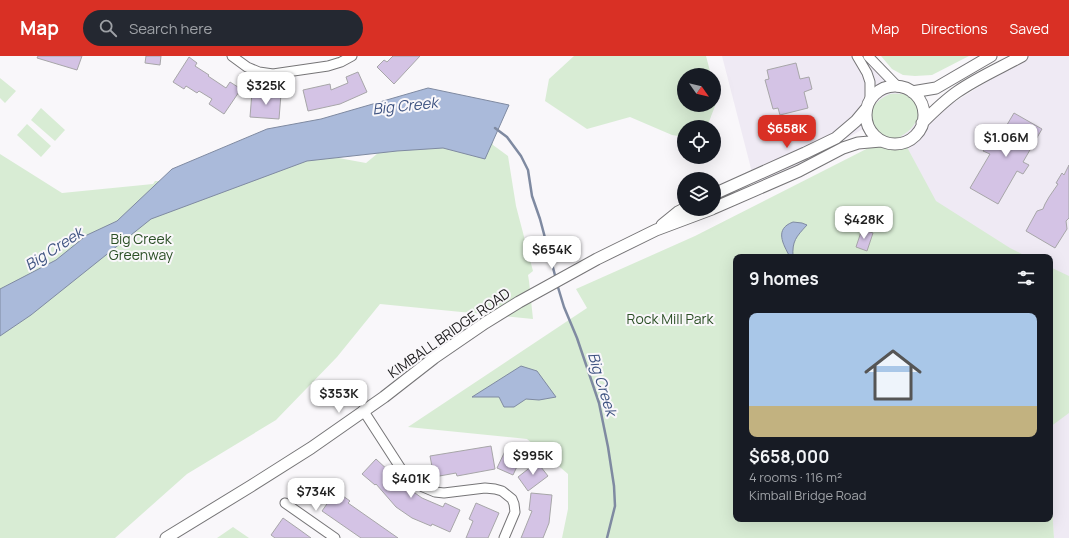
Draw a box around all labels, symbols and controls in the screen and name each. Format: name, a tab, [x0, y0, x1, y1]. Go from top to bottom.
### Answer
search box	[83, 10, 363, 46]
text: Map	[20, 15, 59, 41]
icon: search	[97, 17, 119, 39]
text: Search here	[129, 18, 212, 39]
text: Map	[871, 19, 899, 38]
text: Directions	[921, 19, 988, 38]
text: Saved	[1010, 19, 1049, 38]
north arrow	[677, 68, 721, 112]
map controls	[677, 68, 721, 216]
pin: $325K	[238, 72, 294, 106]
text: $325K	[246, 76, 286, 94]
water label: Big Creek	[371, 91, 441, 119]
pin: $658K	[759, 115, 815, 149]
text: $658K	[767, 119, 807, 137]
button: locate	[677, 120, 721, 164]
pin: $1.06M	[973, 124, 1039, 158]
text: $1.06M	[983, 128, 1029, 146]
button: layers	[677, 172, 721, 216]
pin: $428K	[836, 206, 892, 240]
text: $428K	[844, 210, 884, 228]
water label: Big Creek	[21, 221, 89, 275]
park label: Big Creek Greenway	[109, 229, 174, 264]
pin: $654K	[524, 236, 580, 270]
text: $654K	[532, 240, 572, 258]
text: 9 homes	[749, 267, 819, 290]
icon: filters	[1015, 267, 1037, 289]
street label: KIMBALL BRIDGE ROAD	[384, 283, 513, 382]
park label: Rock Mill Park	[627, 309, 714, 328]
icon: home	[857, 339, 929, 411]
water label: Big Creek	[583, 349, 623, 421]
pin: $353K	[311, 380, 367, 414]
text: $353K	[319, 384, 359, 402]
pin: $995K	[505, 442, 561, 476]
text: $658,000	[749, 445, 829, 468]
text: $995K	[513, 446, 553, 464]
pin: $401K	[383, 465, 439, 499]
text: 4 rooms · 116 m²	[749, 468, 842, 486]
text: $401K	[392, 469, 430, 487]
pin: $734K	[288, 478, 344, 512]
text: $734K	[297, 482, 335, 500]
text: Kimball Bridge Road	[749, 486, 866, 504]

